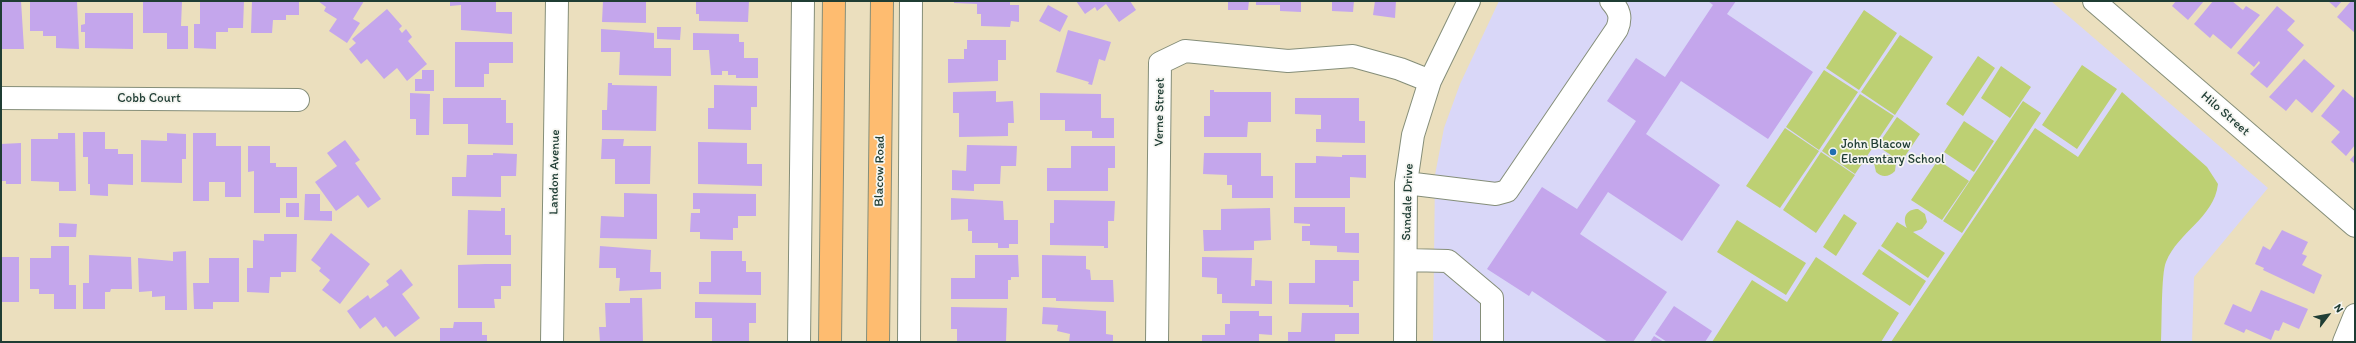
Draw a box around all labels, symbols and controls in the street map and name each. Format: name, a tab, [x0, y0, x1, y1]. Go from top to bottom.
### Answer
street label: Verne Street	[1152, 77, 1168, 147]
street label: Hilo Street	[2197, 88, 2253, 140]
street label: Cobb Court	[117, 91, 181, 107]
street label: Landon Avenue	[546, 129, 564, 215]
street label: Blacow Road	[872, 135, 888, 207]
place label: John Blacow Elementary School	[1841, 137, 1945, 168]
marker: John Blacow Elementary School	[1828, 147, 1838, 157]
street label: Sundale Drive	[1399, 163, 1417, 241]
north arrow	[2308, 295, 2348, 335]
text: N	[2331, 302, 2346, 315]

